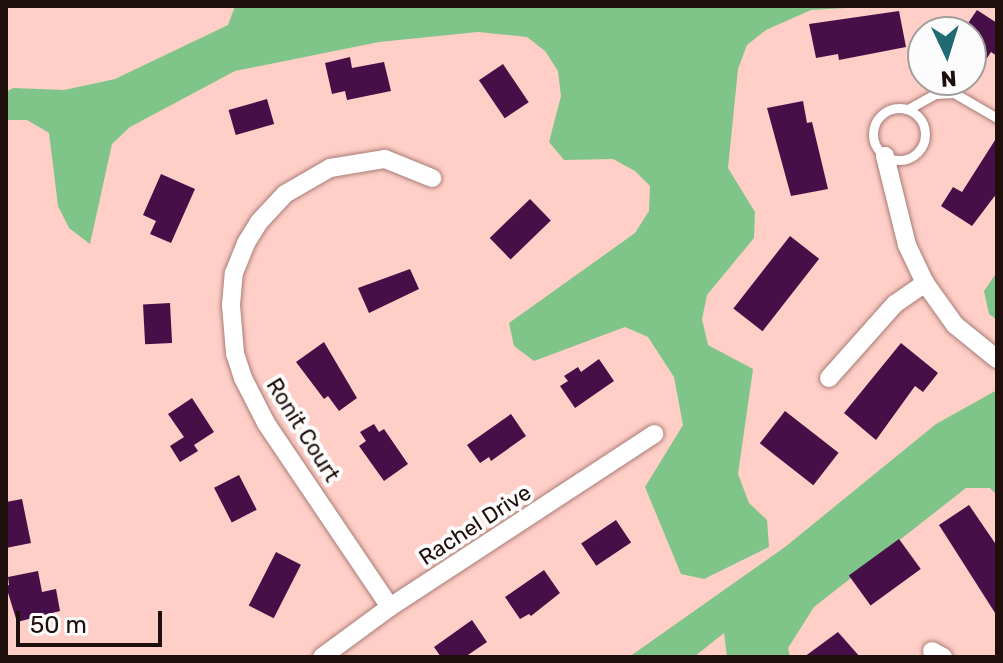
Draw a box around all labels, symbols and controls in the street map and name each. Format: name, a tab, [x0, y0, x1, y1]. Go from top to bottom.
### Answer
north arrow	[907, 16, 987, 96]
text: N	[940, 64, 957, 92]
street label: Ronit Court	[261, 373, 345, 487]
street label: Rachel Drive	[414, 479, 536, 571]
scale bar	[20, 595, 166, 645]
text: 50 m	[30, 611, 87, 639]

